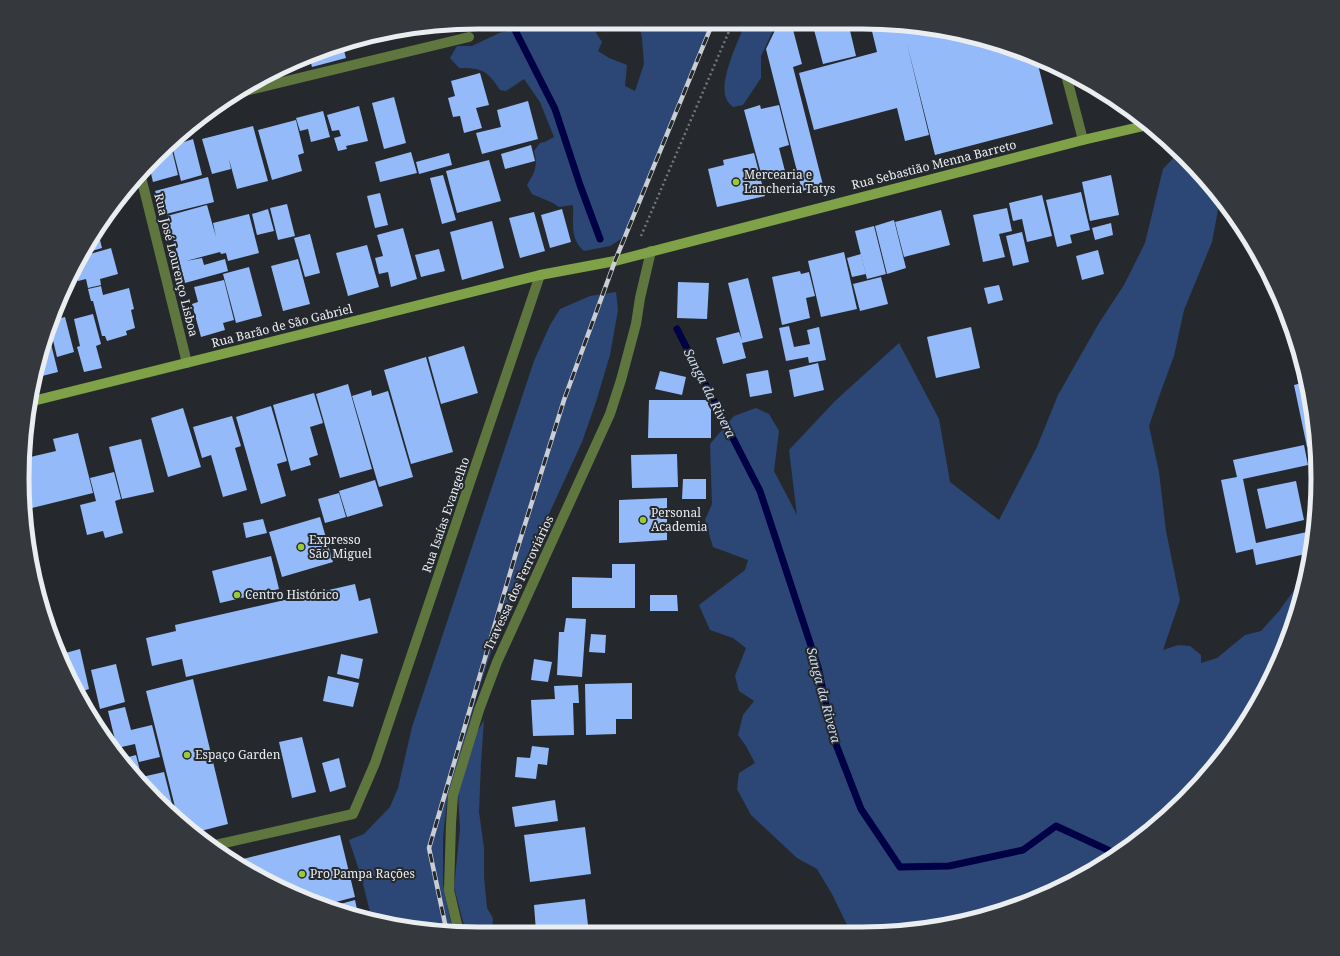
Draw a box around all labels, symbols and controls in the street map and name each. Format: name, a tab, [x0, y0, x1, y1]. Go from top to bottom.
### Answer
street label: Rua Sebastião Menna Barreto	[850, 136, 1018, 193]
place label: Mercearia e Lancheria Tatys	[744, 166, 835, 197]
marker: Mercearia e Lancheria Tatys	[731, 177, 741, 187]
street label: Rua José Lourenço Lisboa	[150, 191, 203, 339]
street label: Rua Barão de São Gabriel	[210, 300, 354, 351]
water label: Sanga da Rivera	[680, 345, 741, 441]
street label: Rua Isaías Evangelho	[418, 455, 473, 575]
place label: Personal Academia	[651, 504, 708, 535]
street label: Travessa dos Ferroviários	[480, 513, 557, 653]
marker: Personal Academia	[638, 515, 648, 525]
place label: Expresso São Miguel	[309, 531, 372, 562]
marker: Expresso São Miguel	[296, 542, 306, 552]
place label: Centro Histórico	[245, 586, 339, 603]
marker: Centro Histórico	[232, 590, 242, 600]
water label: Sanga da Rivera	[803, 645, 846, 745]
place label: Espaço Garden	[195, 746, 281, 763]
marker: Espaço Garden	[182, 750, 192, 760]
place label: Pro Pampa Rações	[310, 865, 415, 882]
marker: Pro Pampa Rações	[297, 869, 307, 879]

